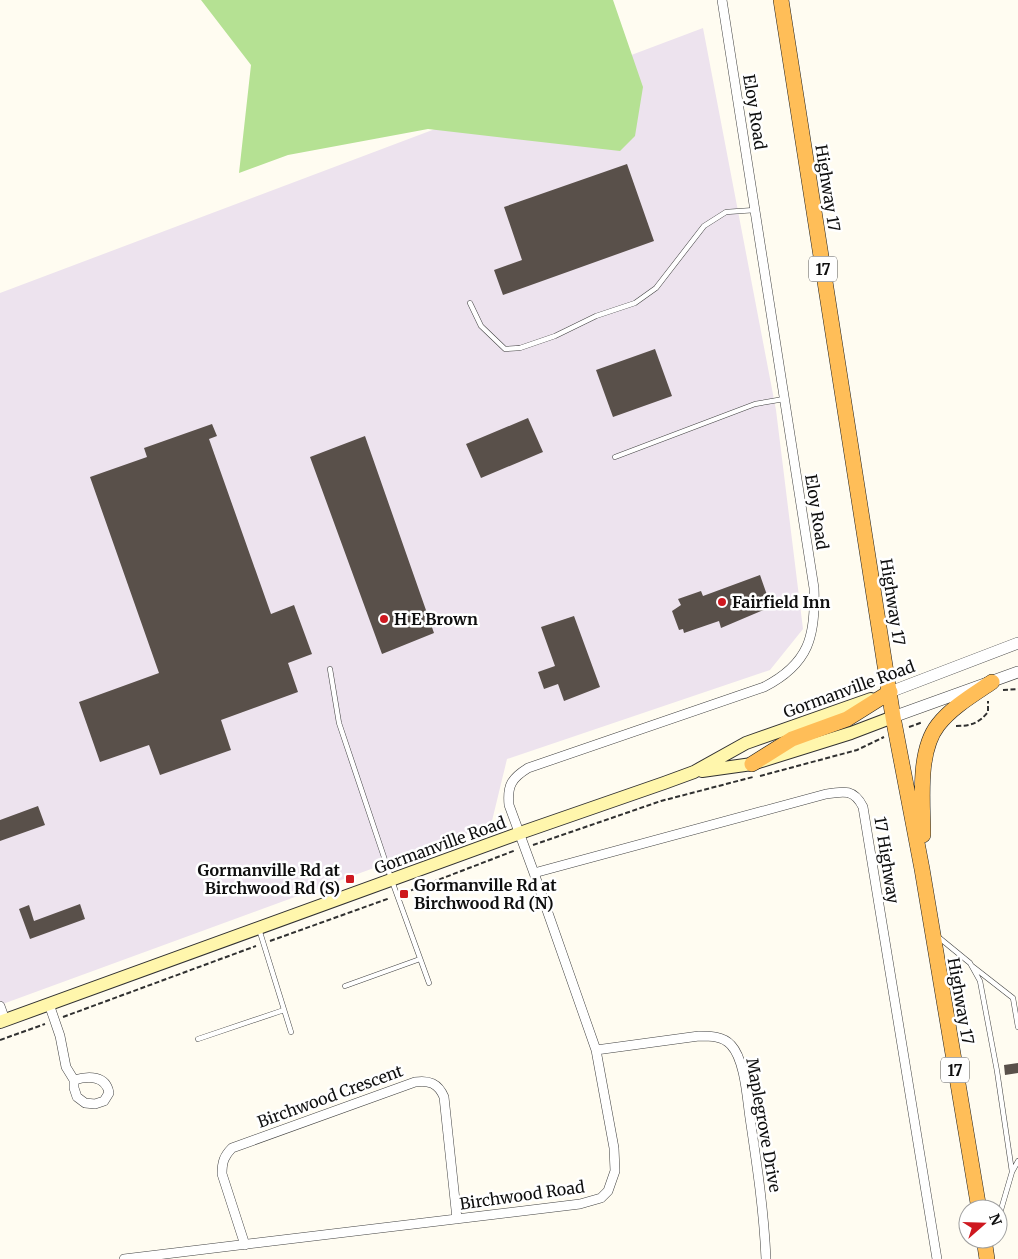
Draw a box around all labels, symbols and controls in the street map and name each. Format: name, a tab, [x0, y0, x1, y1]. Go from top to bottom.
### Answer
street label: Eloy Road	[739, 73, 771, 152]
street label: Highway 17	[811, 143, 845, 233]
road number: 17	[809, 256, 837, 282]
street label: Eloy Road	[801, 473, 833, 552]
street label: Highway 17	[876, 557, 910, 647]
place label: Fairfield Inn	[732, 592, 830, 612]
marker: Fairfield Inn	[716, 596, 728, 608]
place label: H E Brown	[394, 609, 478, 629]
marker: H E Brown	[378, 613, 390, 625]
street label: Gormanville Road	[781, 656, 918, 722]
street label: Gormanville Road	[372, 812, 509, 878]
street label: 17 Highway	[870, 815, 904, 906]
place label: Gormanville Rd at Birchwood Rd (S)	[197, 860, 341, 898]
marker: Gormanville Rd at Birchwood Rd (S)	[344, 873, 356, 885]
place label: Gormanville Rd at Birchwood Rd (N)	[414, 875, 557, 913]
marker: Gormanville Rd at Birchwood Rd (N)	[398, 888, 410, 900]
street label: Highway 17	[944, 956, 978, 1046]
street label: Maplegrove Drive	[742, 1056, 786, 1194]
road number: 17	[941, 1058, 969, 1082]
street label: Birchwood Crescent	[254, 1060, 406, 1132]
street label: Birchwood Road	[458, 1176, 586, 1214]
north arrow	[958, 1199, 1008, 1249]
text: N	[985, 1211, 1006, 1228]

